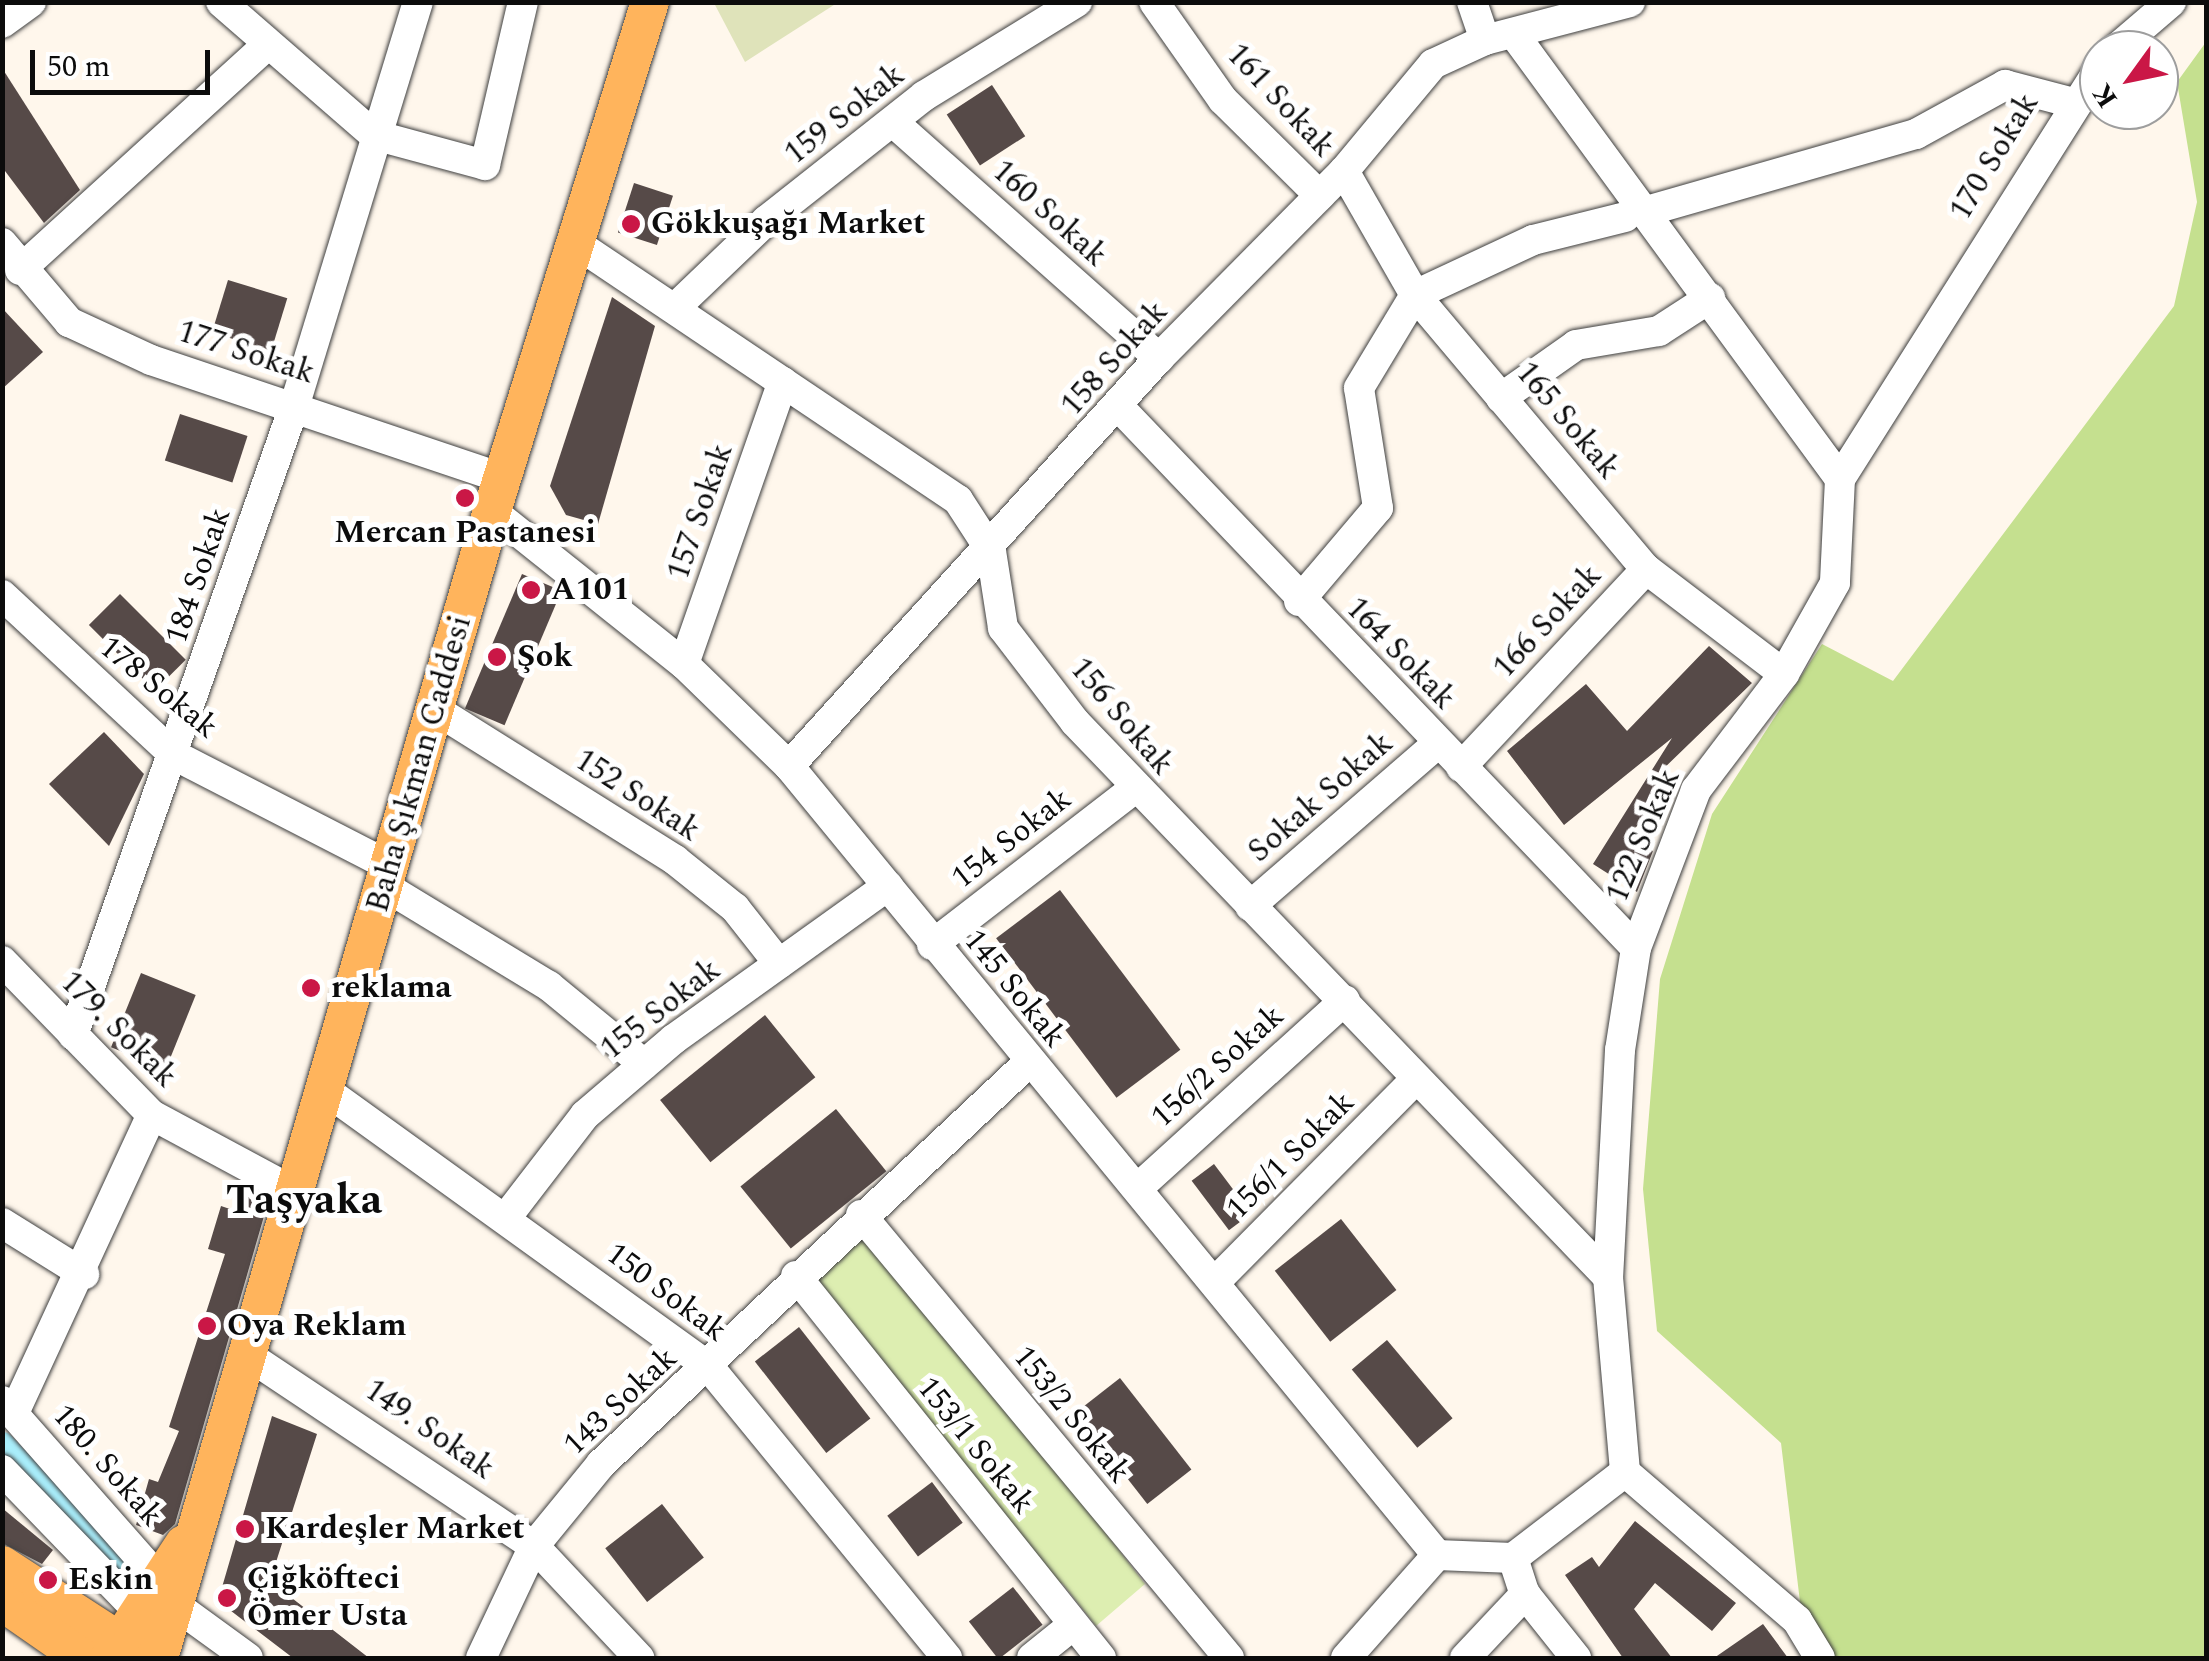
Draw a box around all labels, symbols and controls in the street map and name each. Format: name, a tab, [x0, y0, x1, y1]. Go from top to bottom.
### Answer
scale bar	[35, 30, 215, 92]
north arrow	[2079, 30, 2179, 130]
street label: 161 Sokak	[1218, 36, 1342, 166]
text: 50 m	[47, 44, 110, 90]
street label: 159 Sokak	[777, 56, 913, 174]
text: K	[2081, 75, 2129, 116]
street label: 170 Sokak	[1942, 86, 2048, 228]
street label: 160 Sokak	[984, 152, 1114, 276]
place label: Gökkuşağı Market	[651, 205, 925, 243]
marker: Gökkuşağı Market	[620, 213, 642, 235]
street label: 158 Sokak	[1053, 294, 1177, 424]
street label: 177 Sokak	[173, 313, 319, 393]
street label: 165 Sokak	[1507, 354, 1627, 488]
street label: 157 Sokak	[660, 439, 742, 585]
marker: Mercan Pastanesi	[454, 487, 476, 509]
street label: 184 Sokak	[158, 503, 240, 649]
place label: Mercan Pastanesi	[334, 514, 596, 552]
street label: 166 Sokak	[1486, 557, 1610, 687]
place label: A101	[551, 571, 630, 609]
marker: A101	[520, 579, 542, 601]
street label: 164 Sokak	[1337, 590, 1463, 718]
street label: Baha Şıkman Caddesi	[359, 611, 481, 917]
street label: 178 Sokak	[91, 629, 225, 747]
place label: Şok	[517, 638, 573, 676]
marker: Şok	[486, 646, 508, 668]
street label: 156 Sokak	[1061, 650, 1181, 784]
street label: Sokak Sokak	[1241, 725, 1401, 871]
street label: 152 Sokak	[567, 741, 707, 851]
street label: 122 Sokak	[1599, 763, 1689, 909]
street label: 154 Sokak	[944, 780, 1080, 898]
street label: 145 Sokak	[955, 922, 1073, 1056]
street label: 155 Sokak	[593, 951, 729, 1069]
street label: 179. Sokak	[52, 964, 184, 1096]
place label: reklama	[331, 969, 452, 1007]
marker: reklama	[300, 977, 322, 999]
street label: 156/2 Sokak	[1144, 997, 1292, 1137]
street label: 156/1 Sokak	[1219, 1084, 1363, 1228]
district label: Taşyaka	[226, 1176, 382, 1226]
street label: 150 Sokak	[598, 1235, 734, 1351]
place label: Oya Reklam	[227, 1307, 407, 1345]
marker: Oya Reklam	[196, 1315, 218, 1337]
street label: 153/2 Sokak	[1004, 1339, 1138, 1491]
street label: 143 Sokak	[556, 1340, 686, 1464]
street label: 153/1 Sokak	[908, 1370, 1042, 1522]
street label: 149. Sokak	[357, 1371, 501, 1489]
street label: 180. Sokak	[43, 1397, 171, 1535]
place label: Kardeşler Market	[265, 1510, 525, 1548]
marker: Kardeşler Market	[234, 1518, 256, 1540]
place label: Eskin	[68, 1561, 153, 1599]
place label: Çiğköfteci Ömer Usta	[247, 1561, 407, 1636]
marker: Eskin	[37, 1569, 59, 1591]
marker: Çiğköfteci Ömer Usta	[216, 1587, 238, 1609]

